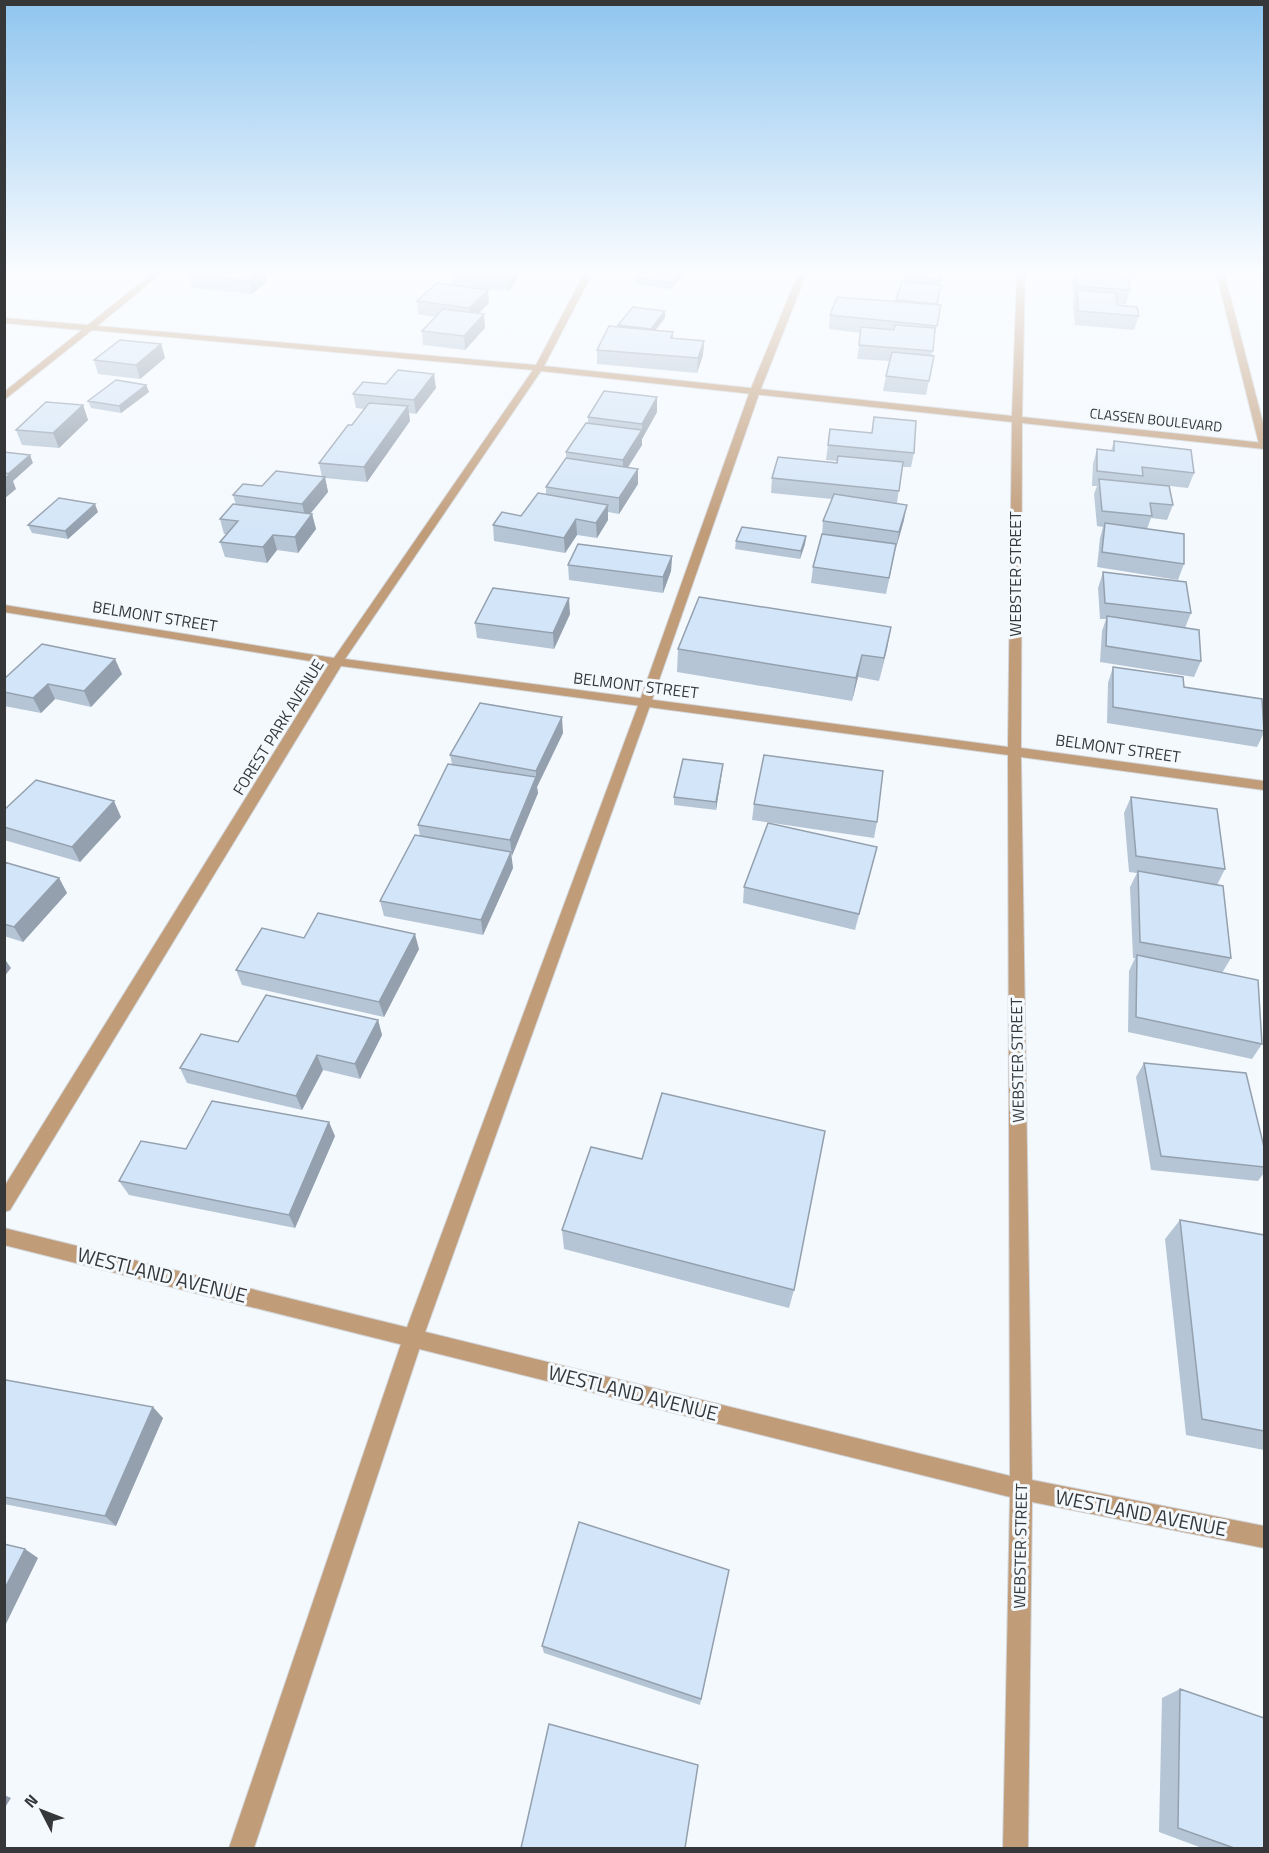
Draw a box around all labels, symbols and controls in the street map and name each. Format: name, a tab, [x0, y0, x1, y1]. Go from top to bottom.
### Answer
street label: CLASSEN BOULEVARD	[1089, 402, 1223, 437]
street label: WEBSTER STREET	[1003, 511, 1027, 637]
street label: BELMONT STREET	[91, 594, 220, 638]
street label: FOREST PARK AVENUE	[226, 654, 330, 800]
street label: BELMONT STREET	[572, 665, 701, 705]
street label: BELMONT STREET	[1054, 727, 1183, 769]
street label: WEBSTER STREET	[1004, 997, 1030, 1123]
street label: WESTLAND AVENUE	[74, 1238, 250, 1311]
street label: WESTLAND AVENUE	[545, 1356, 721, 1429]
street label: WESTLAND AVENUE	[1053, 1481, 1229, 1544]
street label: WEBSTER STREET	[1007, 1483, 1033, 1609]
north arrow	[12, 1781, 72, 1841]
text: N	[18, 1789, 43, 1813]

